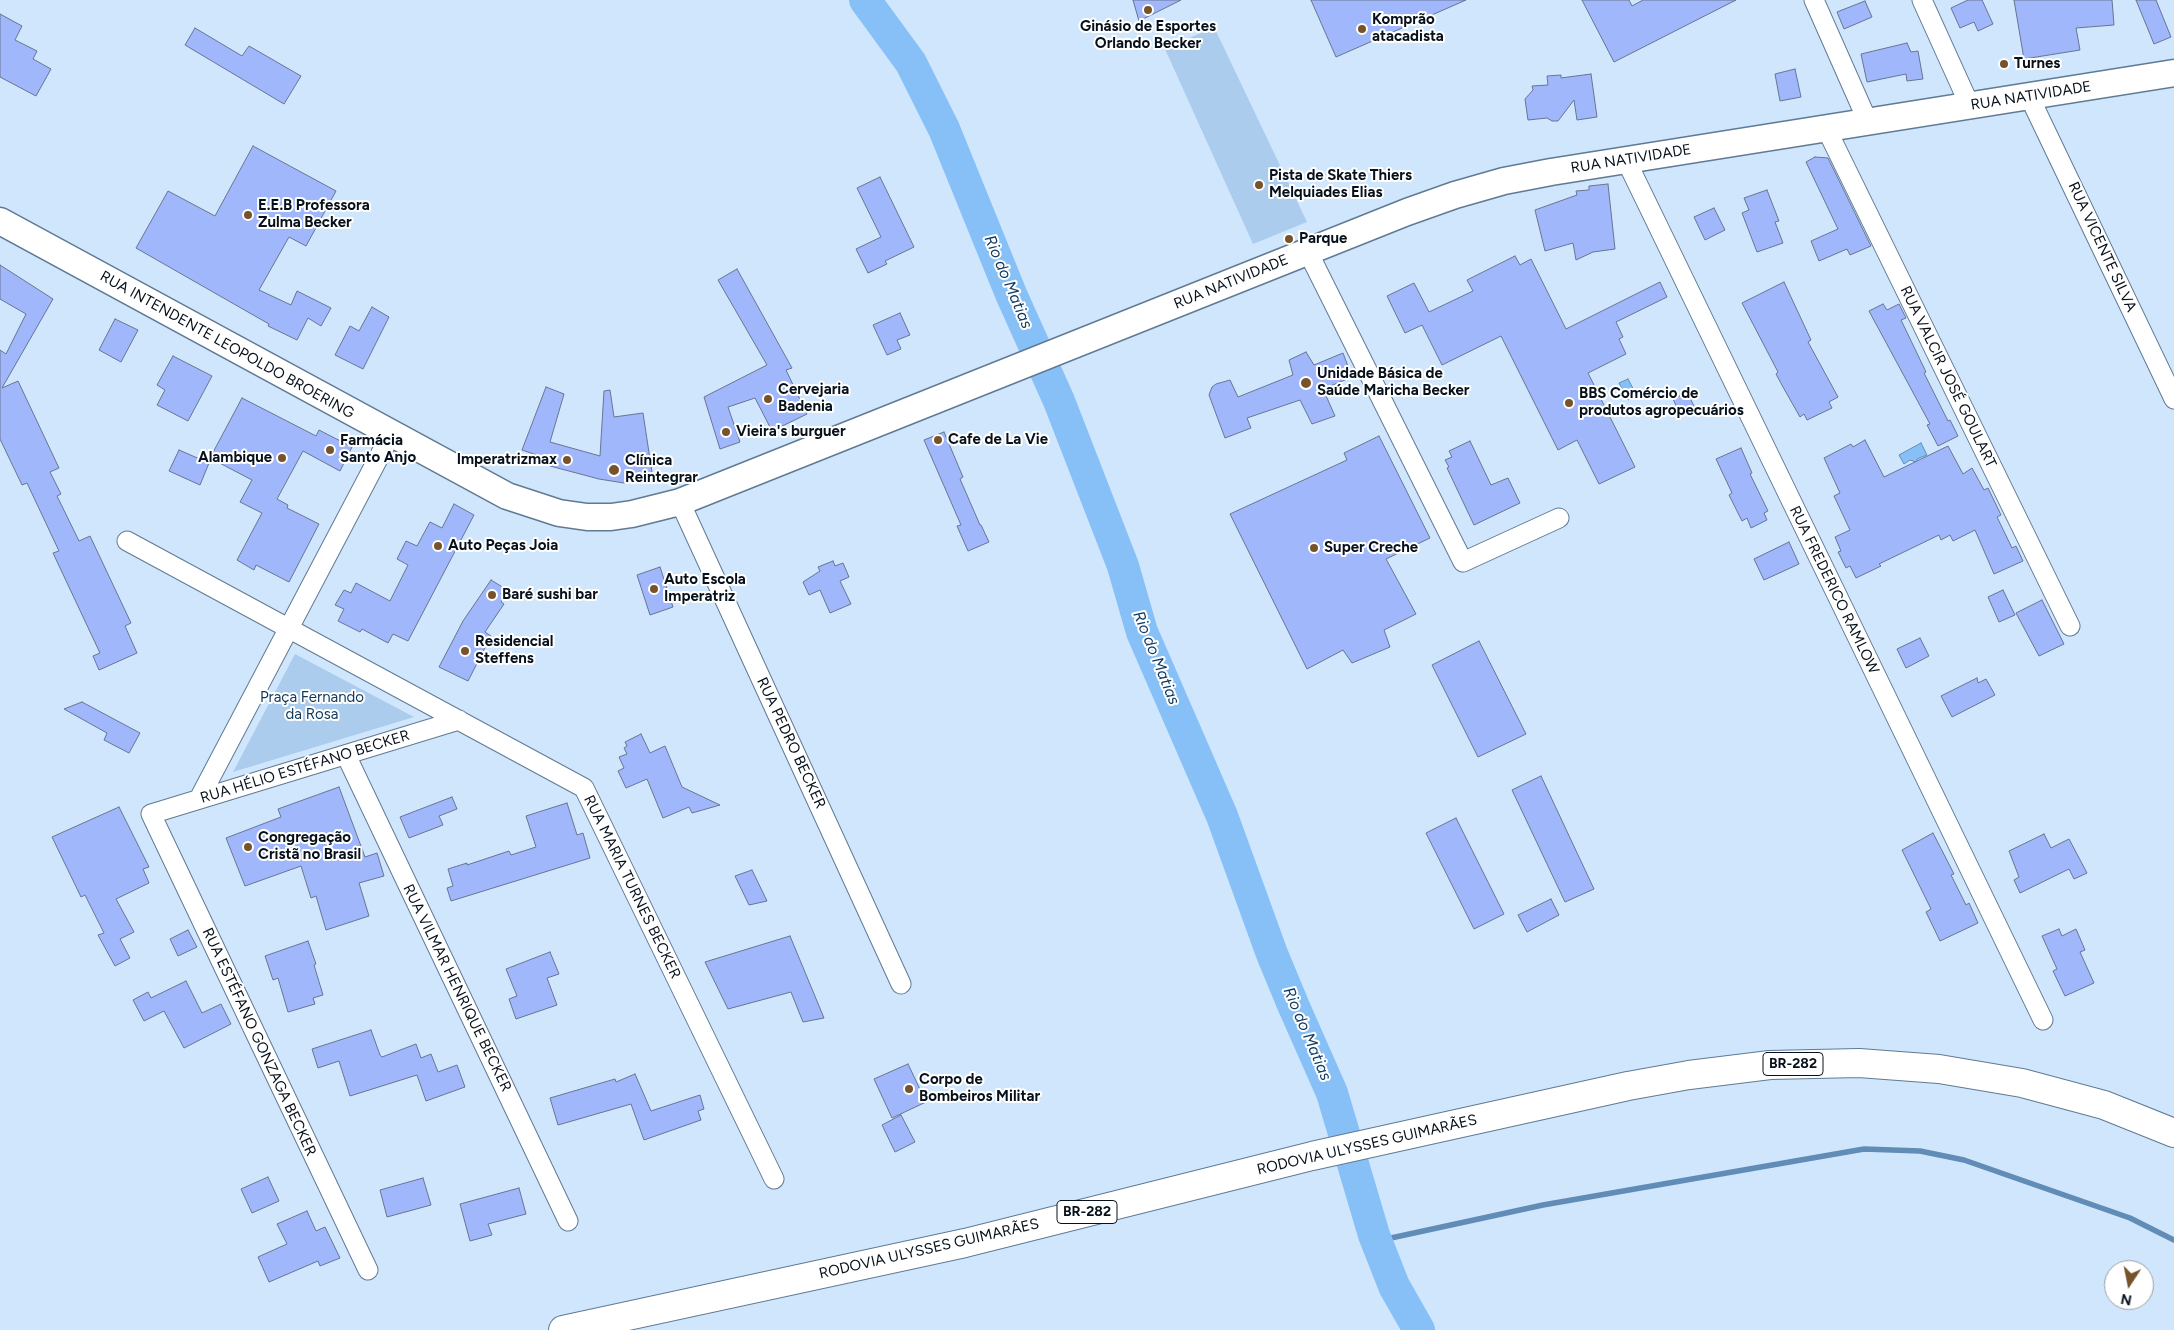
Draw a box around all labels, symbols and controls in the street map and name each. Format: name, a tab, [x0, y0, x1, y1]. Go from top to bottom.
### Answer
marker: Ginásio de Esportes Orlando Becker	[1142, 4, 1154, 16]
place label: Komprão atacadista	[1372, 11, 1444, 46]
place label: Ginásio de Esportes Orlando Becker	[1080, 18, 1216, 53]
marker: Komprão atacadista	[1356, 23, 1368, 35]
place label: Turnes	[2014, 55, 2060, 73]
marker: Turnes	[1998, 58, 2010, 70]
street label: RUA NATIVIDADE	[1969, 78, 2093, 114]
street label: RUA NATIVIDADE	[1569, 141, 1693, 177]
place label: Pista de Skate Thiers Melquiades Elias	[1269, 167, 1412, 202]
marker: Pista de Skate Thiers Melquiades Elias	[1253, 179, 1265, 191]
street label: RUA VICENTE SILVA	[2064, 179, 2140, 315]
place label: E.E.B Professora Zulma Becker	[258, 197, 370, 232]
marker: E.E.B Professora Zulma Becker	[242, 209, 254, 221]
place label: Parque	[1299, 230, 1347, 248]
water label: Rio do Matias	[980, 233, 1036, 331]
marker: Parque	[1283, 233, 1295, 245]
street label: RUA NATIVIDADE	[1171, 251, 1291, 313]
street label: RUA INTENDENTE LEOPOLDO BROERING	[97, 267, 357, 423]
street label: RUA VALCIR JOSÉ GOULART	[1896, 283, 2000, 471]
place label: Unidade Básica de Saúde Maricha Becker	[1317, 365, 1470, 400]
marker: Unidade Básica de Saúde Maricha Becker	[1299, 376, 1313, 390]
place label: Cervejaria Badenia	[778, 381, 849, 416]
place label: BBS Comércio de produtos agropecuários	[1579, 385, 1744, 420]
marker: Cervejaria Badenia	[762, 393, 774, 405]
marker: BBS Comércio de produtos agropecuários	[1563, 397, 1575, 409]
place label: Vieira's burguer	[736, 423, 846, 441]
marker: Vieira's burguer	[720, 426, 732, 438]
place label: Cafe de La Vie	[948, 431, 1048, 449]
place label: Farmácia Santo Anjo	[340, 432, 416, 467]
marker: Cafe de La Vie	[932, 434, 944, 446]
marker: Farmácia Santo Anjo	[324, 444, 336, 456]
place label: Alambique	[198, 449, 272, 467]
place label: Imperatrizmax	[457, 451, 557, 469]
marker: Alambique	[276, 452, 288, 464]
place label: Clínica Reintegrar	[625, 452, 698, 487]
marker: Imperatrizmax	[561, 454, 573, 466]
marker: Clínica Reintegrar	[607, 463, 621, 477]
street label: RUA FREDERICO RAMLOW	[1785, 503, 1883, 677]
place label: Auto Peças Joia	[448, 537, 558, 555]
place label: Super Creche	[1324, 539, 1418, 557]
marker: Auto Peças Joia	[432, 540, 444, 552]
marker: Super Creche	[1308, 542, 1320, 554]
place label: Auto Escola Imperatriz	[664, 571, 746, 606]
marker: Auto Escola Imperatriz	[648, 583, 660, 595]
place label: Baré sushi bar	[502, 586, 598, 604]
marker: Baré sushi bar	[486, 589, 498, 601]
water label: Rio do Matias	[1128, 608, 1184, 708]
place label: Residencial Steffens	[475, 633, 553, 668]
marker: Residencial Steffens	[459, 645, 471, 657]
street label: RUA PEDRO BECKER	[753, 675, 829, 811]
park label: Praça Fernando da Rosa	[260, 689, 364, 724]
street label: RUA HÉLIO ESTÉFANO BECKER	[198, 727, 412, 807]
street label: RUA MARIA TURNES BECKER	[580, 792, 684, 982]
place label: Congregação Cristã no Brasil	[258, 829, 361, 864]
marker: Congregação Cristã no Brasil	[242, 841, 254, 853]
street label: RUA VILMAR HENRIQUE BECKER	[399, 881, 515, 1095]
street label: RUA ESTÉFANO GONZAGA BECKER	[198, 925, 320, 1159]
water label: Rio do Matias	[1279, 985, 1335, 1083]
road number: BR-282	[1763, 1052, 1823, 1076]
place label: Corpo de Bombeiros Militar	[919, 1071, 1040, 1106]
marker: Corpo de Bombeiros Militar	[903, 1083, 915, 1095]
street label: RODOVIA ULYSSES GUIMARÃES	[1255, 1111, 1479, 1179]
road number: BR-282	[1057, 1200, 1117, 1224]
street label: RODOVIA ULYSSES GUIMARÃES	[817, 1215, 1041, 1283]
north arrow	[2104, 1260, 2154, 1310]
text: N	[2119, 1290, 2133, 1309]

